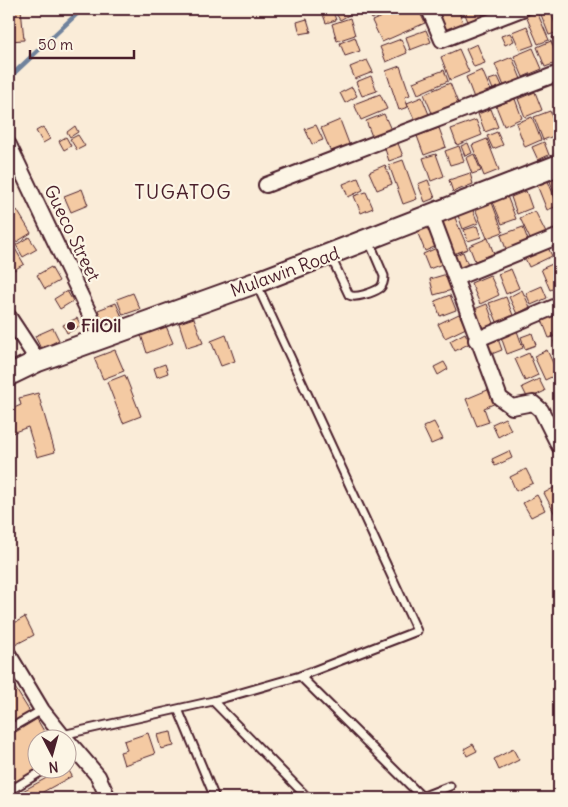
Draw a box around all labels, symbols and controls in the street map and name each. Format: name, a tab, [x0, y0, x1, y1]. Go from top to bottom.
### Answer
scale bar	[30, 28, 134, 60]
text: 50 m	[38, 35, 73, 54]
district label: TUGATOG	[134, 179, 232, 204]
street label: Gueco Street	[39, 181, 106, 285]
street label: Mulawin Road	[227, 241, 343, 302]
place label: FilOil	[81, 314, 121, 337]
marker: FilOil	[65, 320, 77, 332]
north arrow	[28, 730, 78, 780]
text: N	[48, 757, 59, 776]

